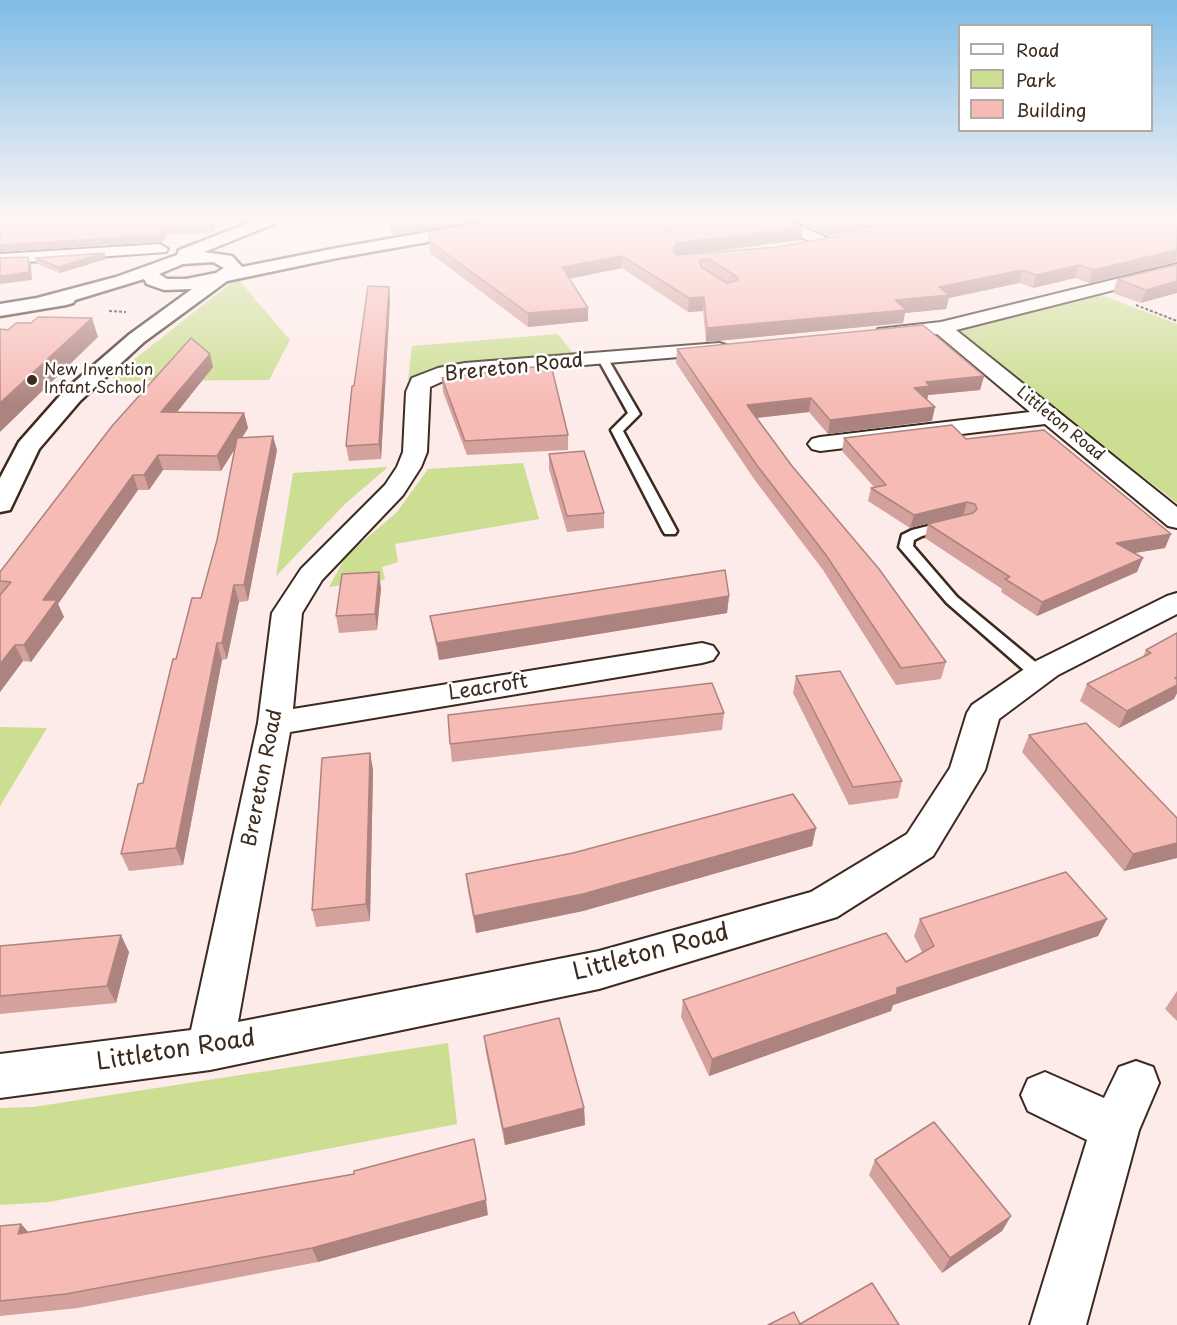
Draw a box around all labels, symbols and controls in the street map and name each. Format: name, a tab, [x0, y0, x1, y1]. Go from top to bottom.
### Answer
legend	[958, 24, 1153, 132]
text: Road	[1016, 36, 1060, 63]
text: Park	[1016, 66, 1056, 93]
text: Building	[1016, 96, 1086, 123]
street label: Brereton Road	[444, 349, 584, 387]
place label: New Invention Infant School	[44, 361, 153, 399]
marker: New Invention Infant School	[25, 373, 39, 387]
street label: Littleton Road	[1012, 383, 1108, 465]
street label: Leacroft	[446, 670, 530, 706]
street label: Brereton Road	[238, 707, 288, 849]
street label: Littleton Road	[570, 918, 732, 988]
street label: Littleton Road	[94, 1024, 258, 1078]

